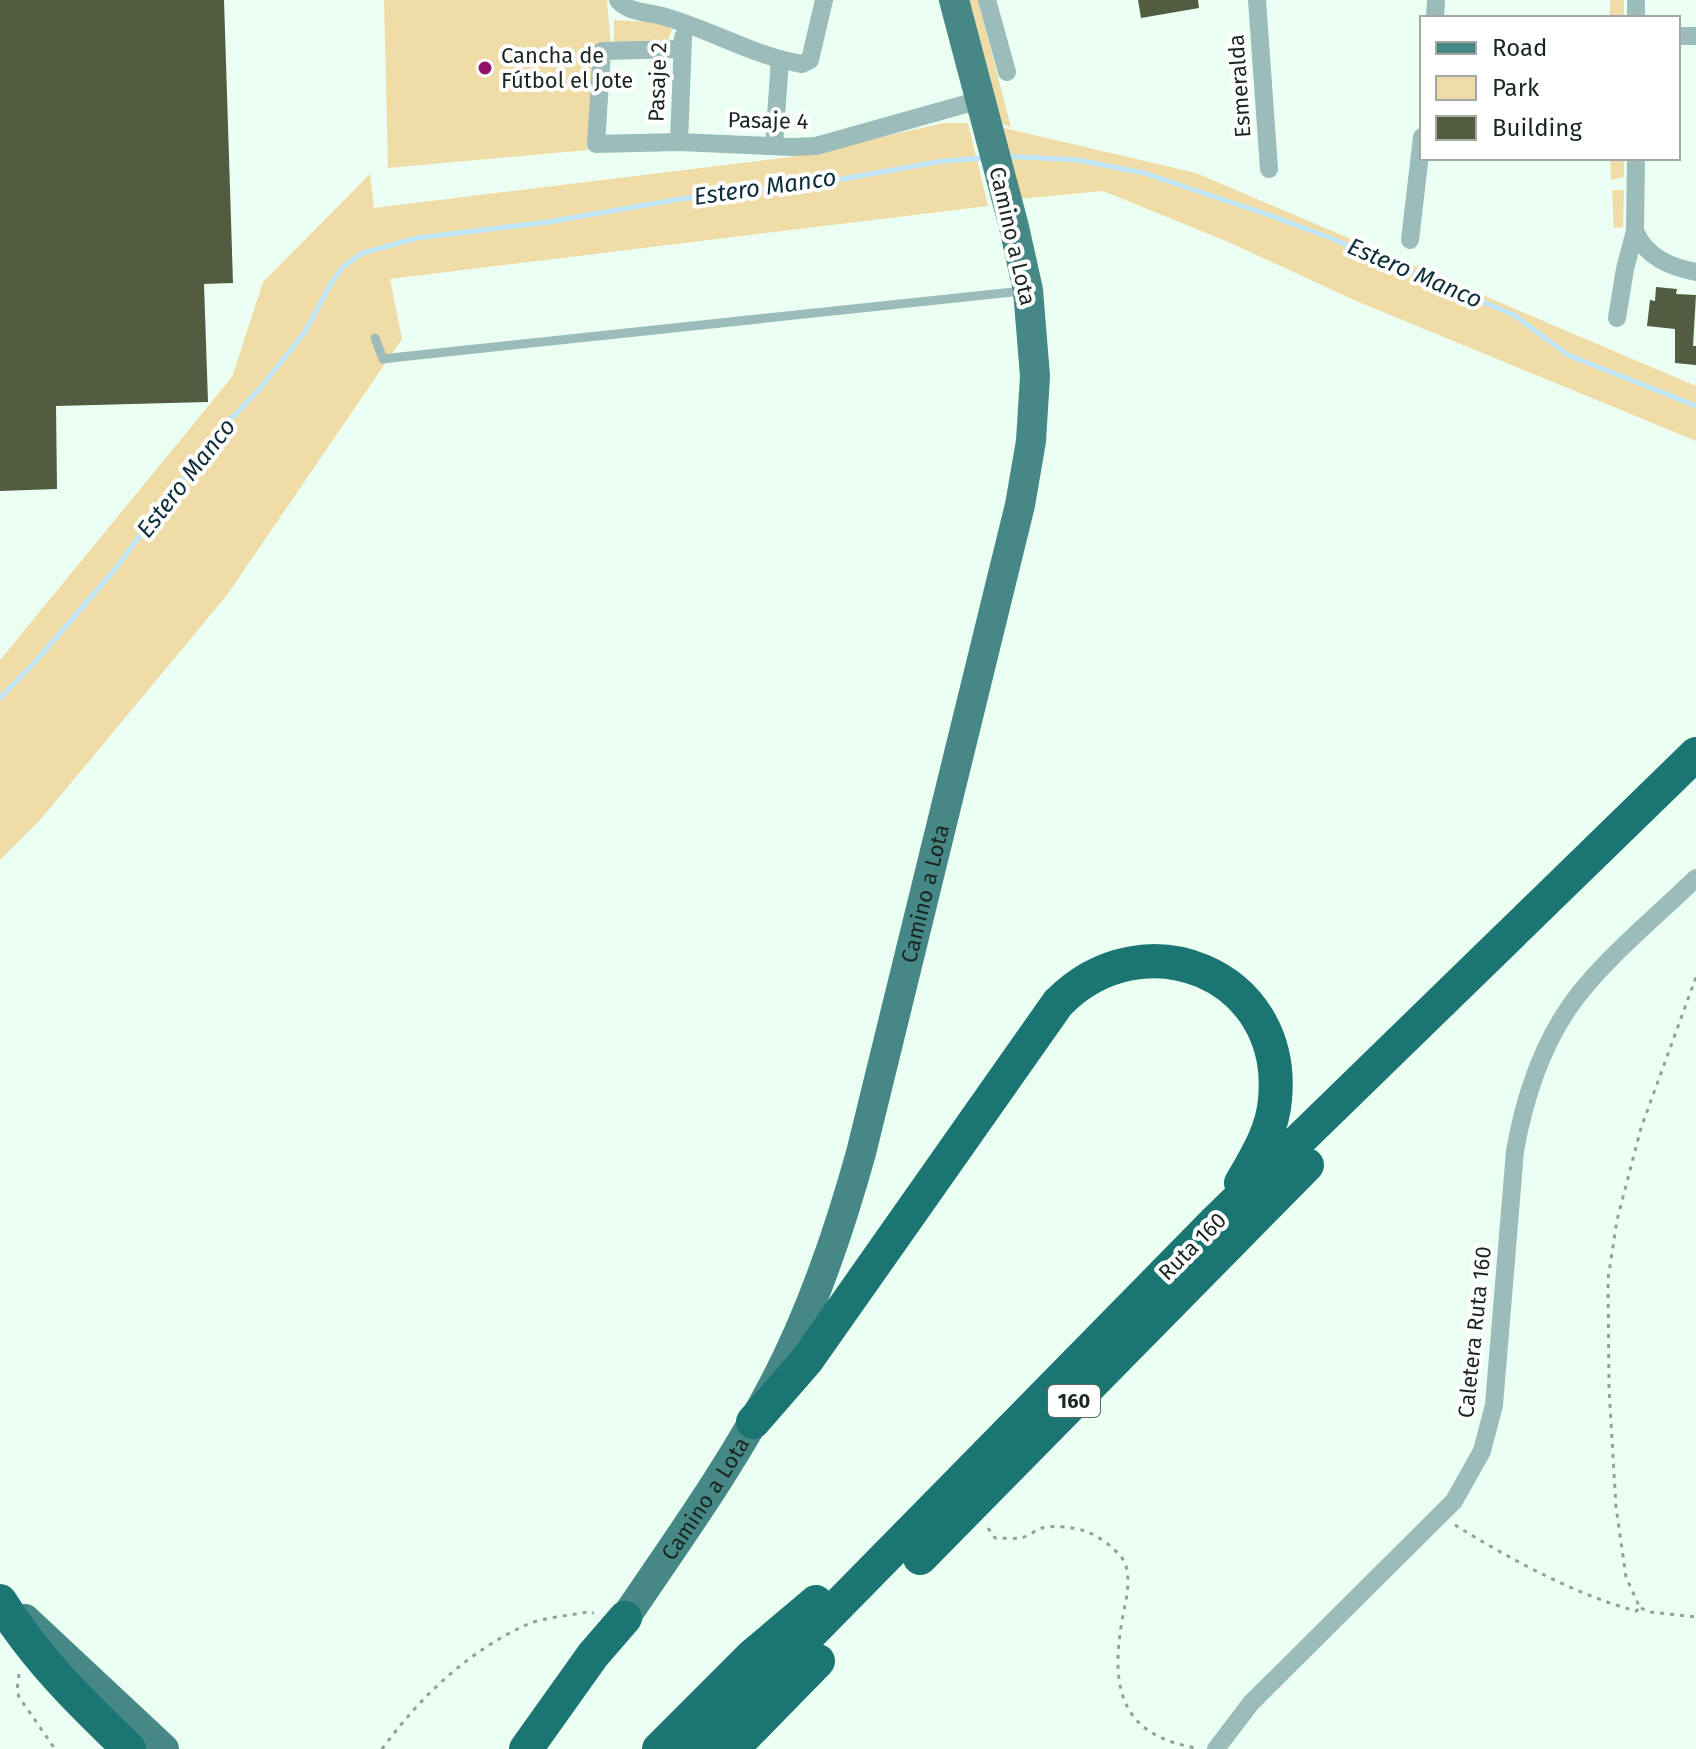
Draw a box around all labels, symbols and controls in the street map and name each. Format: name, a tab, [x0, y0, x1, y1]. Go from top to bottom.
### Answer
legend	[1420, 16, 1680, 160]
street label: Esmeralda	[1222, 33, 1257, 139]
text: Road	[1492, 34, 1547, 62]
place label: Cancha de Fútbol el Jote	[501, 42, 633, 94]
street label: Pasaje 2	[643, 42, 672, 122]
marker: Cancha de Fútbol el Jote	[476, 59, 494, 77]
text: Park	[1492, 74, 1540, 102]
street label: Pasaje 4	[727, 106, 809, 135]
text: Building	[1492, 114, 1582, 142]
water label: Estero Manco	[692, 163, 838, 211]
street label: Camino a Lota	[983, 164, 1042, 308]
water label: Estero Manco	[1344, 232, 1486, 314]
water label: Estero Manco	[131, 413, 241, 543]
street label: Camino a Lota	[895, 822, 955, 966]
street label: Ruta 160	[1153, 1207, 1232, 1286]
street label: Caletera Ruta 160	[1452, 1245, 1497, 1419]
road number: 160	[1048, 1385, 1100, 1417]
street label: Camino a Lota	[655, 1432, 755, 1565]

